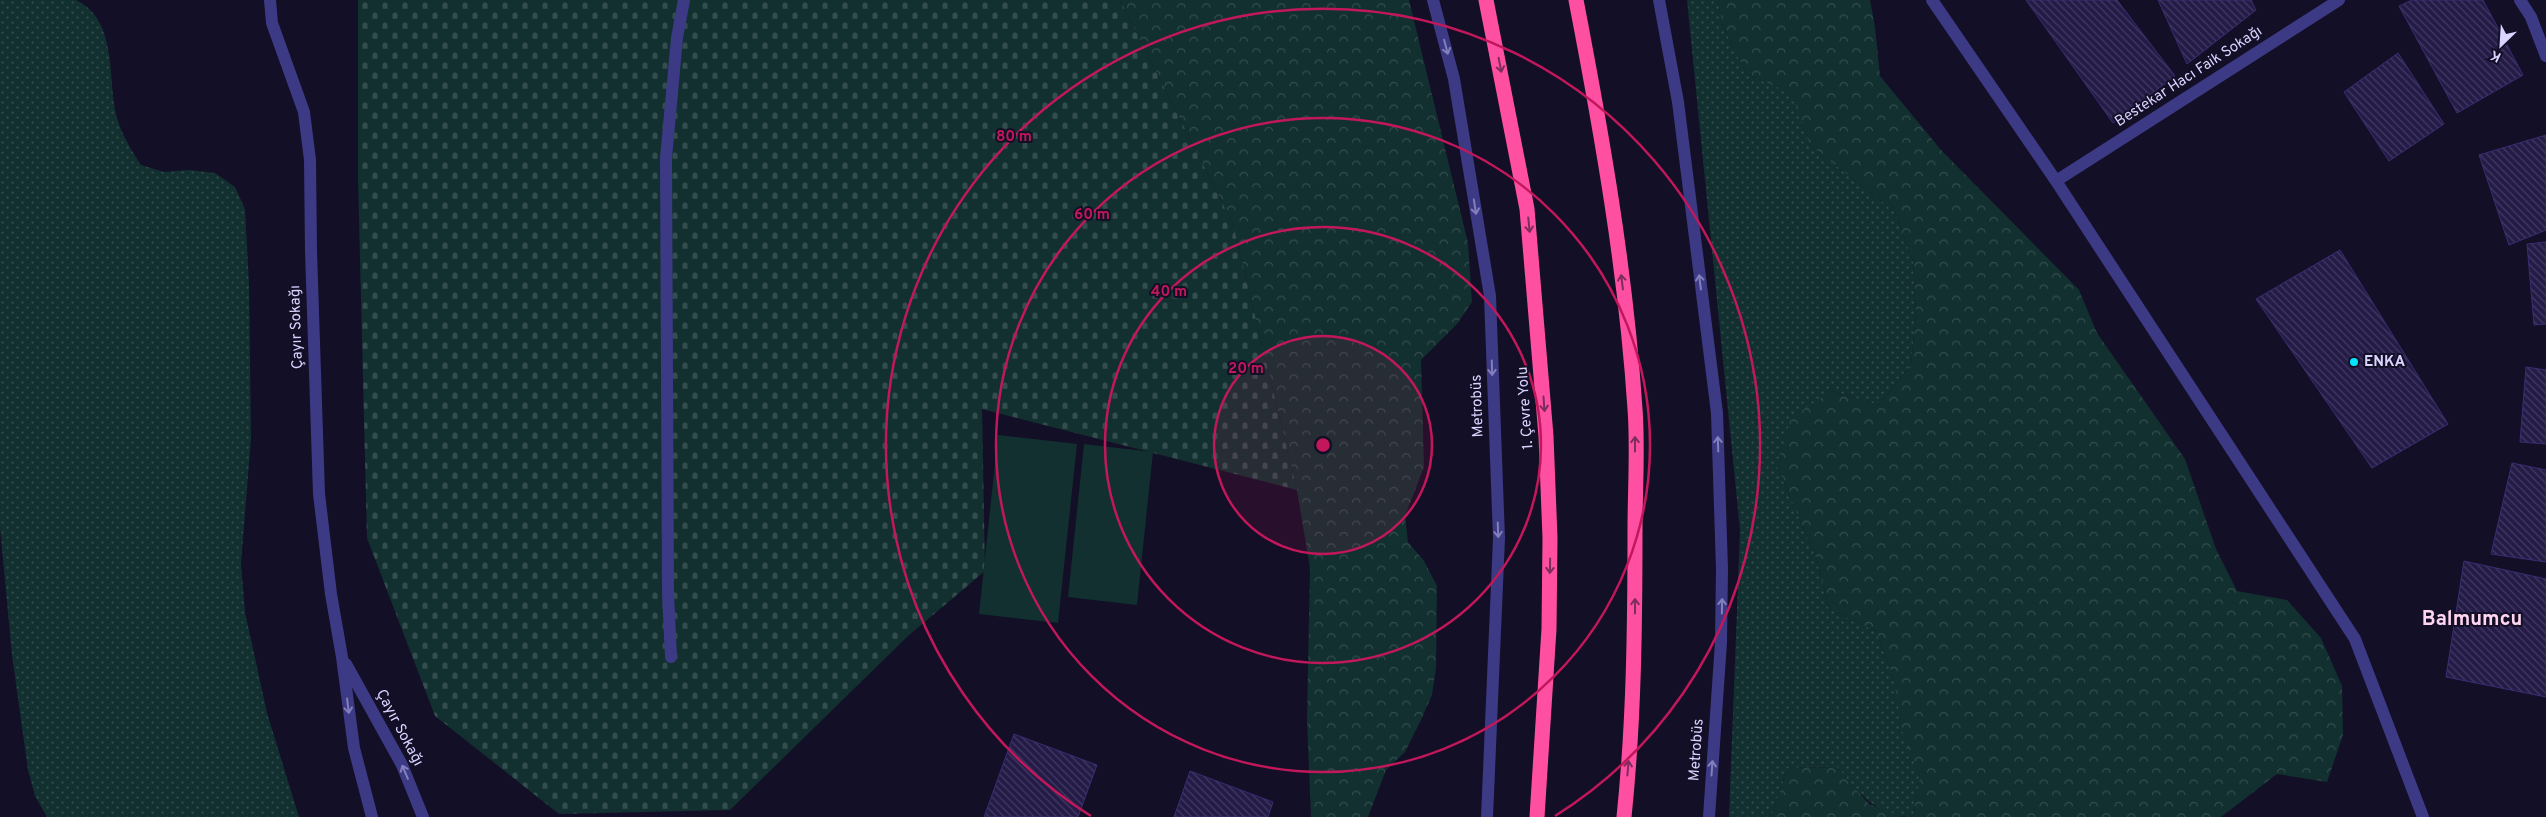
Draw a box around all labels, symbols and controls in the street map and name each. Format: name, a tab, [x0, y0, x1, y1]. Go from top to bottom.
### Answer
north arrow	[2476, 20, 2526, 70]
street label: Bestekar Hacı Faik Sokağı	[2112, 22, 2266, 132]
one-way arrow	[1441, 39, 1451, 55]
text: K	[2488, 46, 2504, 65]
one-way arrow	[1496, 56, 1505, 72]
text: 80 m	[996, 128, 1032, 147]
one-way arrow	[1470, 198, 1480, 214]
text: 60 m	[1074, 206, 1110, 225]
one-way arrow	[1524, 216, 1534, 232]
one-way arrow	[1617, 274, 1627, 290]
one-way arrow	[1695, 275, 1705, 291]
text: 40 m	[1151, 283, 1187, 302]
street label: Çayır Sokağı	[286, 285, 308, 369]
place label: ENKA	[2364, 353, 2406, 372]
marker: ENKA	[2348, 356, 2360, 368]
text: 20 m	[1228, 360, 1264, 379]
one-way arrow	[1488, 360, 1497, 376]
street label: 1. Çevre Yolu	[1514, 366, 1538, 450]
street label: Metrobüs	[1467, 374, 1489, 438]
one-way arrow	[1539, 396, 1549, 412]
centre of rings	[1314, 436, 1332, 454]
one-way arrow	[1630, 436, 1640, 452]
one-way arrow	[1713, 436, 1722, 452]
one-way arrow	[1494, 522, 1503, 538]
one-way arrow	[1545, 558, 1554, 574]
one-way arrow	[1630, 598, 1640, 614]
one-way arrow	[1717, 598, 1727, 614]
district label: Balmumcu	[2422, 607, 2522, 633]
street label: Çayır Sokağı	[371, 686, 427, 770]
one-way arrow	[343, 697, 353, 713]
street label: Metrobüs	[1685, 718, 1709, 782]
one-way arrow	[1624, 761, 1633, 777]
one-way arrow	[1708, 761, 1717, 777]
one-way arrow	[400, 765, 409, 780]

